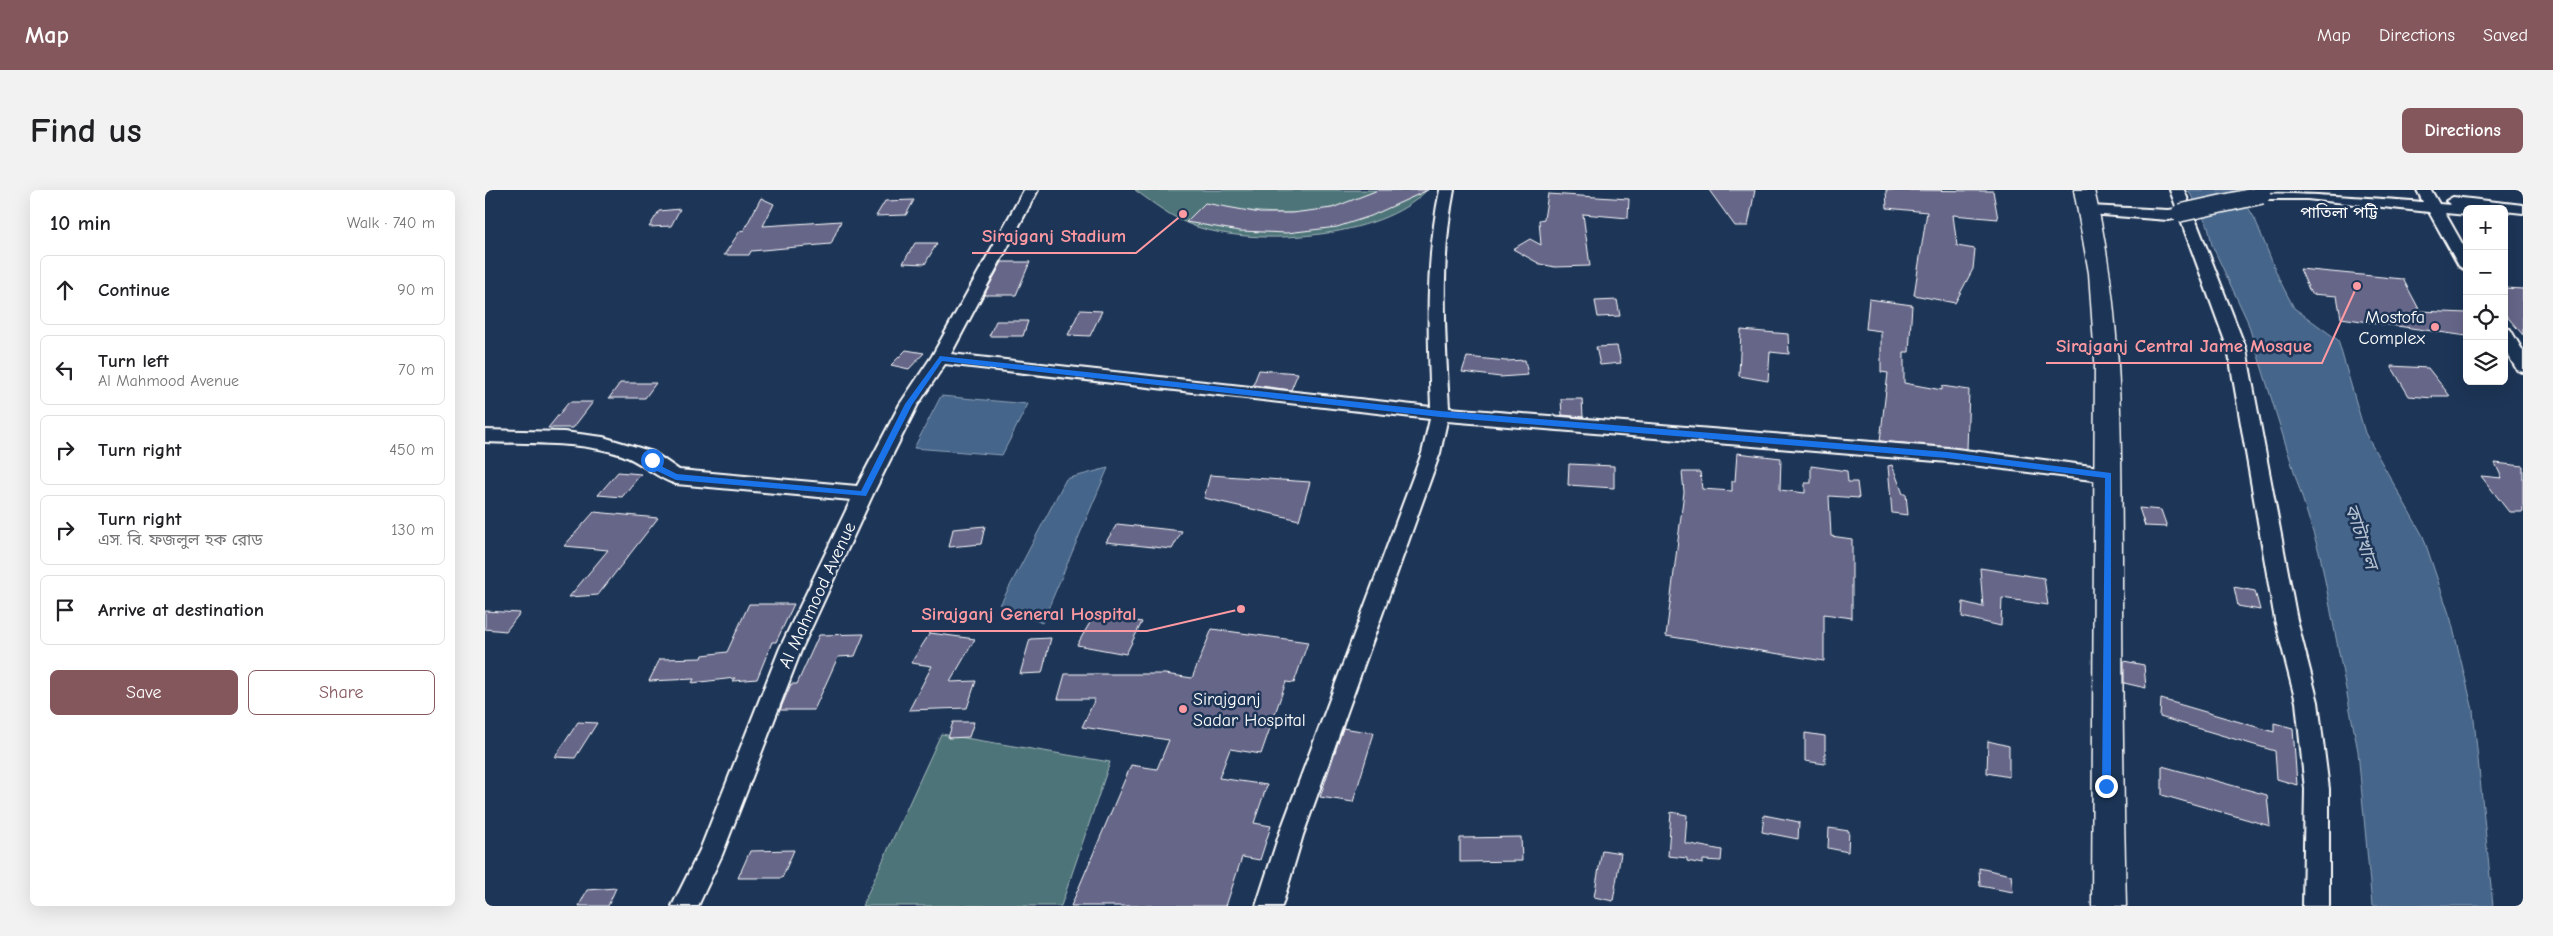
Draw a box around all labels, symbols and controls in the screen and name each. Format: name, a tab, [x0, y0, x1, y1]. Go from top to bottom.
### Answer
text: Map	[25, 21, 69, 49]
text: Map	[2317, 25, 2351, 46]
text: Directions	[2379, 25, 2455, 46]
text: Saved	[2483, 25, 2528, 46]
button: Directions	[2402, 108, 2523, 153]
text: Find us	[30, 110, 142, 151]
district label: পাতিলা পট্টি	[2300, 203, 2379, 222]
map controls	[2463, 205, 2508, 385]
button: +	[2463, 205, 2508, 250]
text: 10 min	[50, 211, 111, 235]
text: Walk · 740 m	[347, 214, 435, 232]
callout: Sirajganj Stadium	[972, 219, 1136, 253]
text: Sirajganj Stadium	[982, 225, 1126, 247]
button: −	[2463, 250, 2508, 295]
icon: ahead	[51, 276, 79, 304]
text: Continue	[98, 279, 170, 301]
text: 90 m	[397, 281, 434, 299]
button: locate	[2463, 295, 2508, 340]
place label: Mostofa Complex	[2359, 307, 2425, 349]
marker: Mostofa Complex	[2429, 321, 2441, 333]
callout: Sirajganj Central Jame Mosque	[2046, 329, 2322, 363]
text: Sirajganj Central Jame Mosque	[2056, 335, 2312, 357]
button: layers	[2463, 340, 2508, 385]
text: Turn left	[98, 350, 169, 372]
icon: left	[51, 356, 79, 384]
text: 70 m	[398, 361, 434, 379]
text: Al Mahmood Avenue	[98, 372, 239, 390]
icon: right	[51, 436, 79, 464]
text: Turn right	[98, 439, 182, 461]
text: 450 m	[389, 441, 434, 459]
route start	[641, 449, 664, 472]
water label: কাটাখাল	[2340, 501, 2385, 576]
text: Turn right	[98, 508, 182, 530]
icon: right	[51, 516, 79, 544]
street label: Al Mahmood Avenue	[774, 519, 861, 672]
text: 130 m	[391, 521, 434, 539]
text: এস. বি. ফজলুল হক রোড	[98, 531, 263, 549]
icon: arrive	[51, 596, 79, 624]
callout: Sirajganj General Hospital	[912, 597, 1147, 631]
text: Arrive at destination	[98, 599, 264, 621]
text: Sirajganj General Hospital	[921, 603, 1137, 625]
button: Save	[50, 670, 238, 715]
button: Share	[248, 670, 435, 715]
place label: Sirajganj Sadar Hospital	[1193, 689, 1306, 731]
marker: Sirajganj Sadar Hospital	[1177, 703, 1189, 715]
route end	[2095, 775, 2118, 798]

